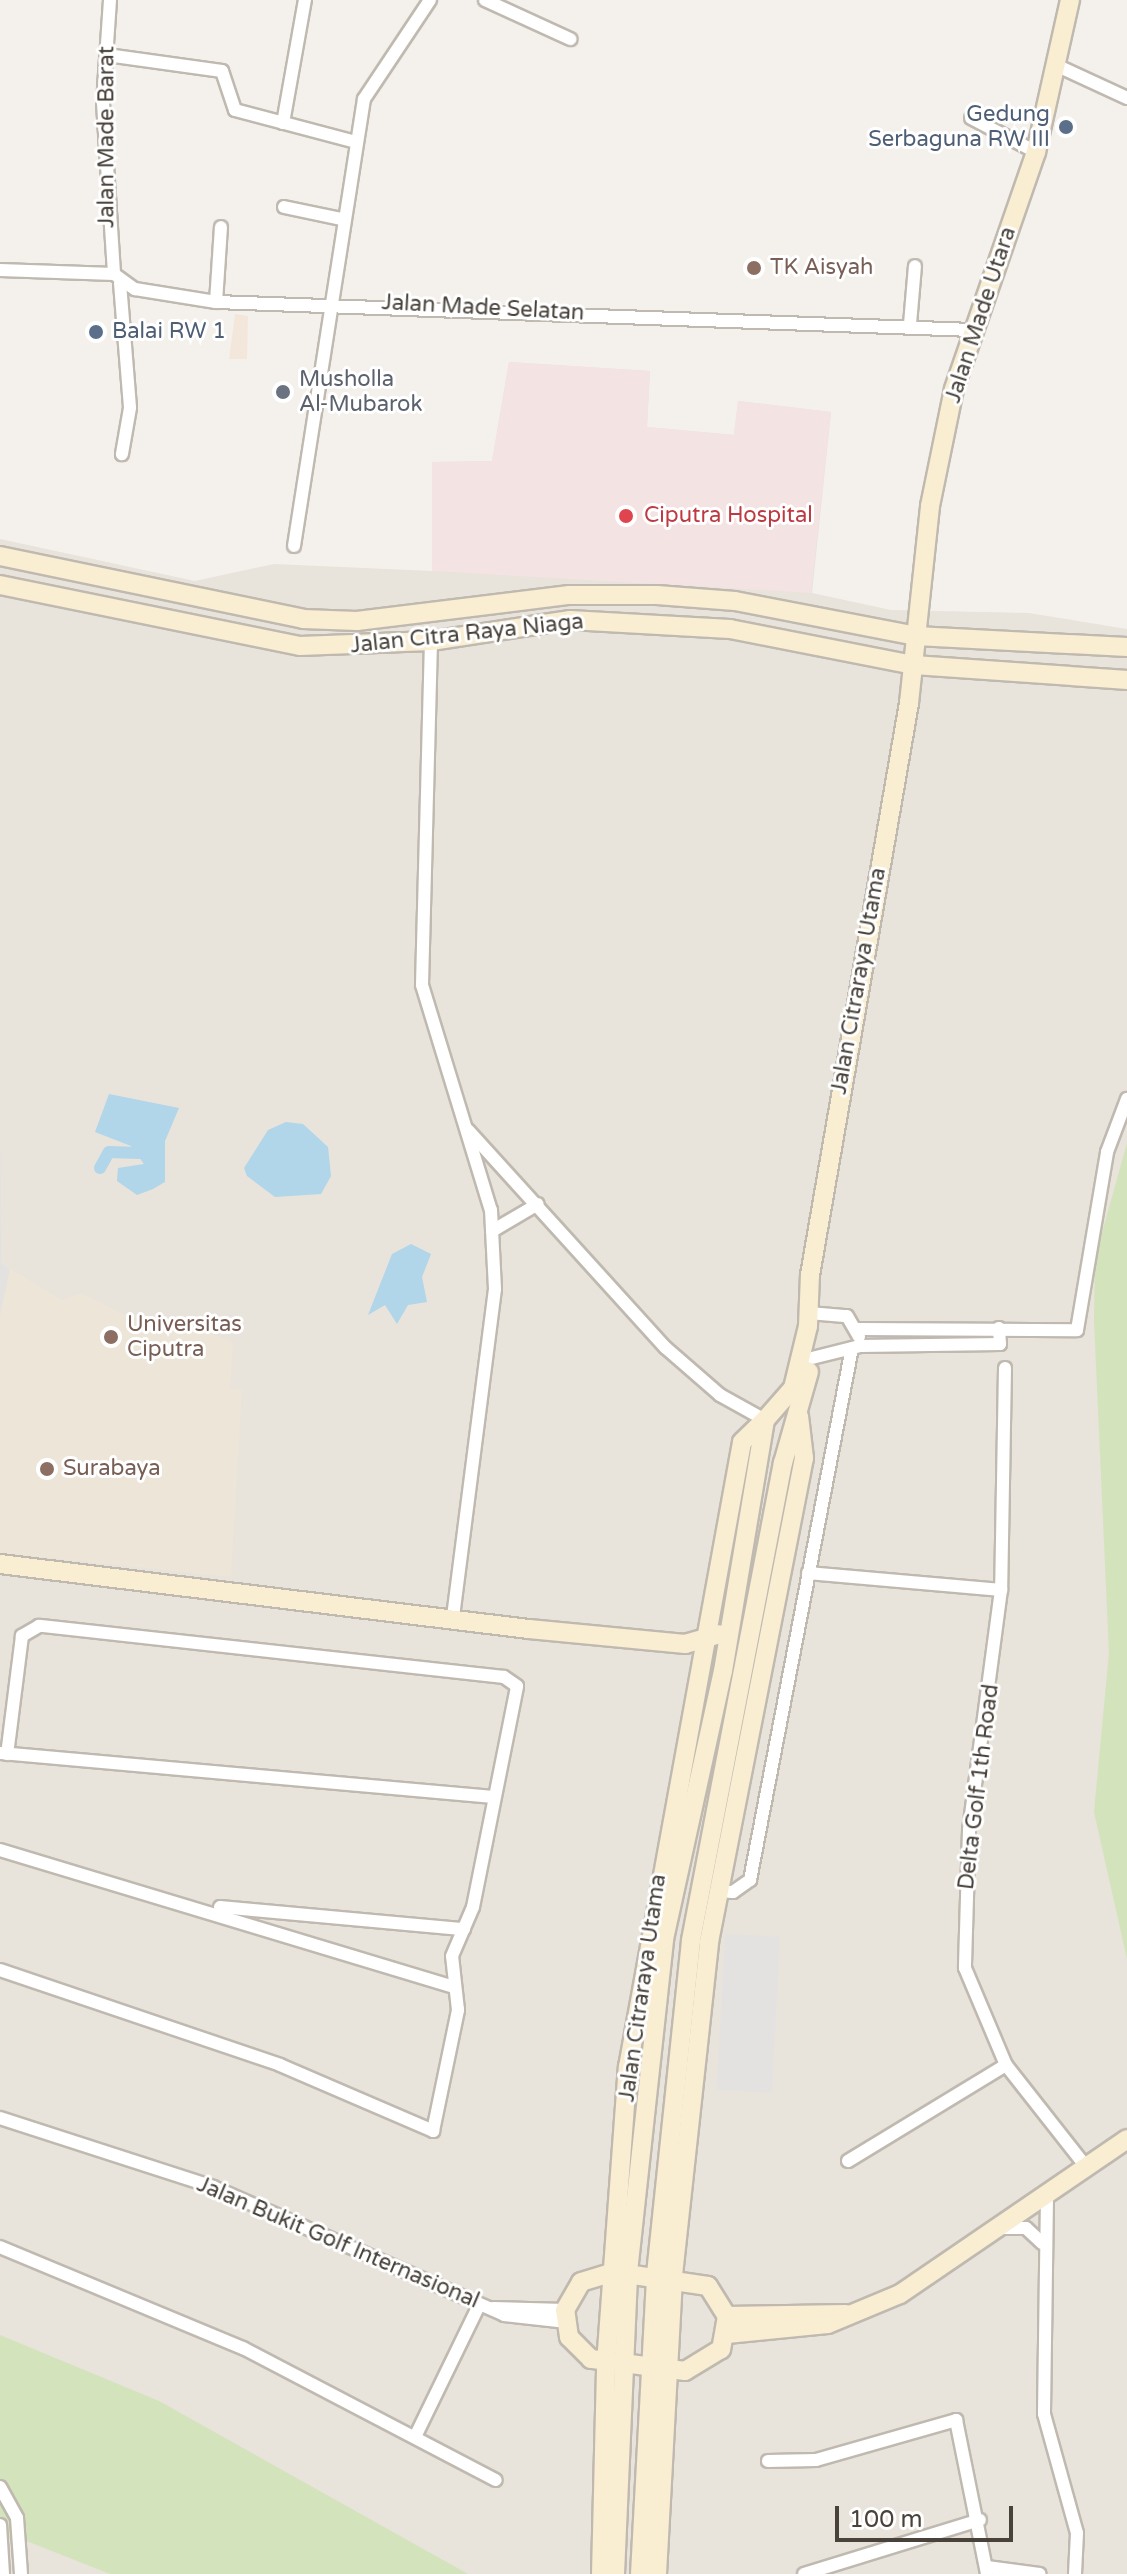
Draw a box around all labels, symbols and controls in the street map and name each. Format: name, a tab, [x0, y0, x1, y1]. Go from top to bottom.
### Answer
street label: Jalan Made Barat	[94, 46, 120, 228]
place label: Gedung Serbaguna RW III	[868, 101, 1050, 152]
marker: Gedung Serbaguna RW III	[1057, 118, 1075, 136]
street label: Jalan Made Utara	[940, 224, 1022, 406]
place label: TK Aisyah	[770, 255, 874, 281]
marker: TK Aisyah	[745, 259, 763, 277]
street label: Jalan Made Selatan	[381, 290, 585, 326]
place label: Balai RW 1	[112, 319, 226, 345]
marker: Balai RW 1	[87, 323, 105, 341]
place label: Musholla Al-Mubarok	[299, 366, 422, 418]
marker: Musholla Al-Mubarok	[274, 383, 292, 401]
place label: Ciputra Hospital	[644, 503, 813, 529]
marker: Ciputra Hospital	[615, 505, 637, 527]
street label: Jalan Citra Raya Niaga	[349, 609, 585, 659]
street label: Jalan Citraraya Utama	[826, 866, 892, 1096]
place label: Universitas Ciputra	[127, 1311, 242, 1362]
marker: Universitas Ciputra	[102, 1328, 120, 1346]
place label: Surabaya	[63, 1456, 161, 1482]
marker: Surabaya	[38, 1460, 56, 1478]
street label: Delta Golf 1th Road	[953, 1683, 1005, 1891]
street label: Jalan Citraraya Utama	[614, 1872, 672, 2104]
street label: Jalan Bukit Golf Internasional	[193, 2171, 483, 2315]
scale bar	[839, 2490, 1017, 2540]
text: 100 m	[849, 2505, 923, 2534]

